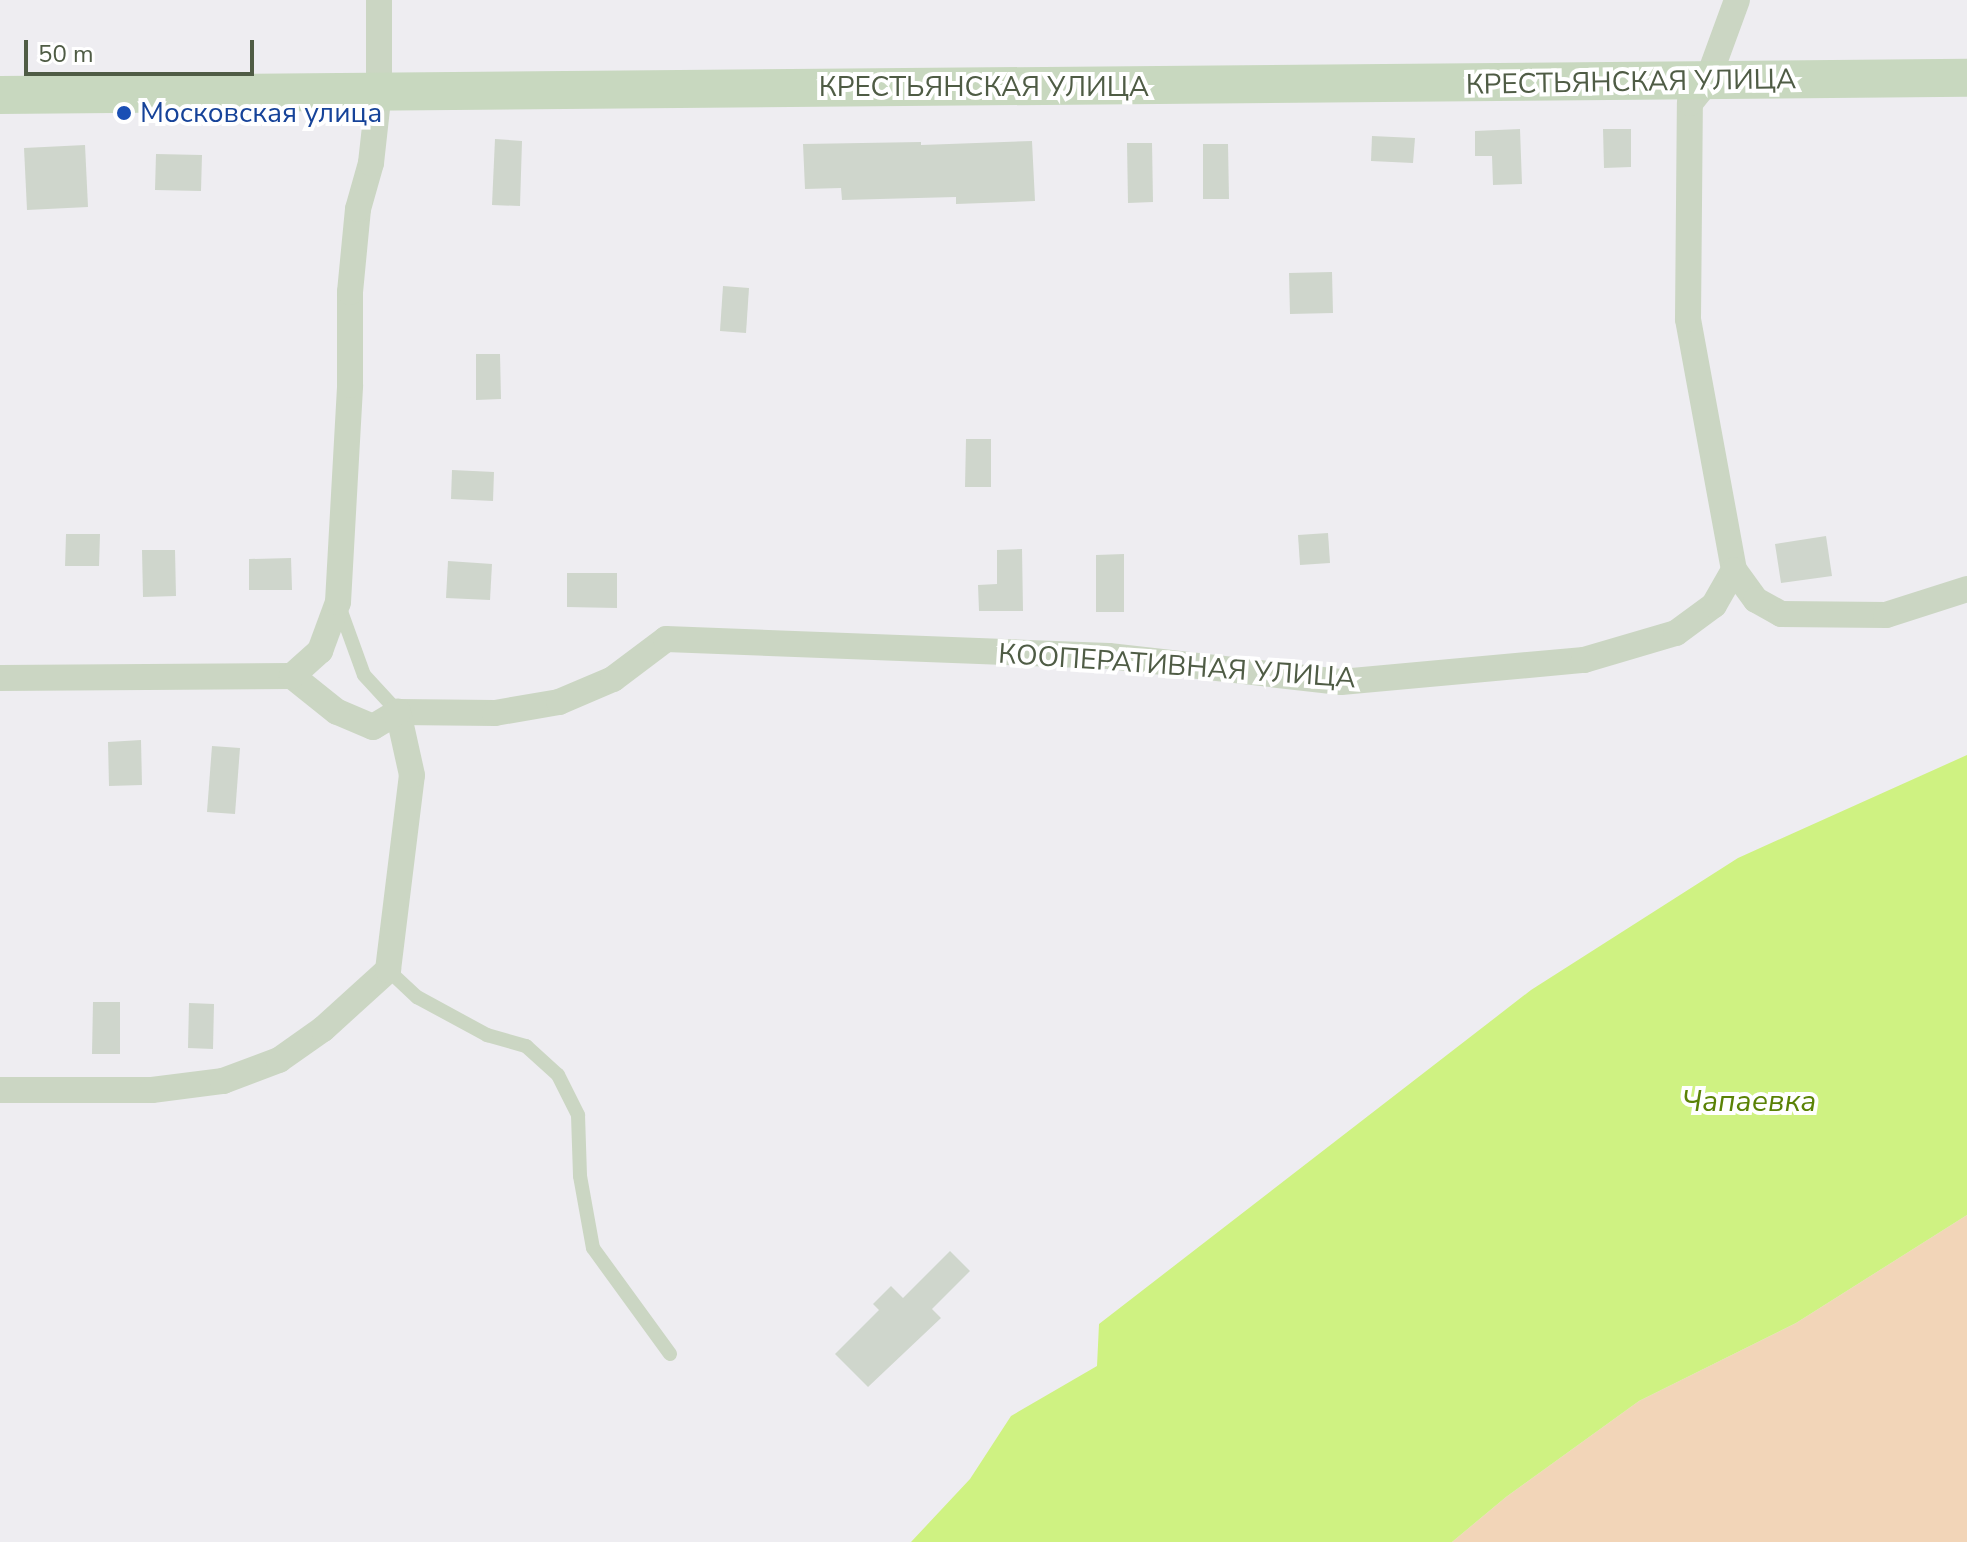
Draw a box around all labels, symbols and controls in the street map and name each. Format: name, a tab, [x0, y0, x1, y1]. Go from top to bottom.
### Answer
scale bar	[28, 24, 258, 74]
text: 50 m	[38, 38, 94, 70]
street label: КРЕСТЬЯНСКАЯ УЛИЦА	[1465, 62, 1797, 102]
street label: КРЕСТЬЯНСКАЯ УЛИЦА	[819, 70, 1149, 104]
place label: Московская улица	[140, 96, 382, 130]
marker: Московская улица	[115, 104, 133, 122]
street label: КООПЕРАТИВНАЯ УЛИЦА	[997, 637, 1357, 695]
water label: Чапаевка	[1682, 1084, 1816, 1120]

